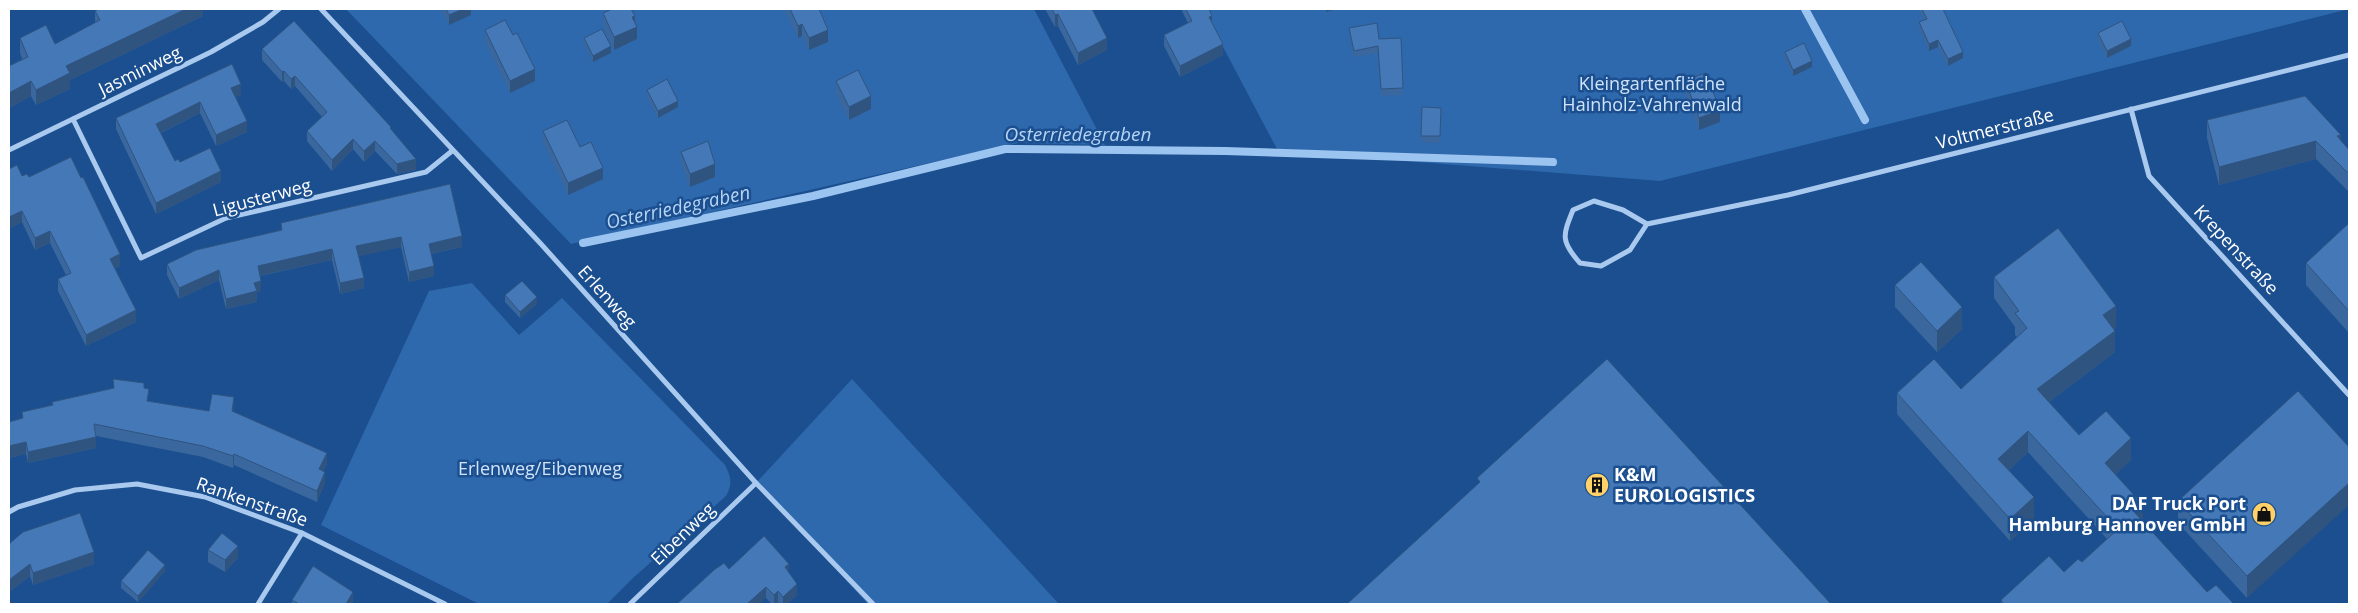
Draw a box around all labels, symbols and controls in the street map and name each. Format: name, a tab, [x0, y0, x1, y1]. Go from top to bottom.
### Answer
street label: Jasminweg	[92, 40, 185, 101]
park label: Kleingartenfläche Hainholz-Vahrenwald	[1562, 71, 1742, 116]
street label: Voltmerstraße	[1933, 102, 2056, 154]
water label: Osterriedegraben	[1005, 121, 1151, 147]
street label: Ligusterweg	[210, 172, 314, 222]
water label: Osterriedegraben	[603, 179, 753, 235]
street label: Krepenstraße	[2189, 199, 2284, 299]
street label: Erlenweg	[573, 260, 643, 333]
park label: Erlenweg/Eibenweg	[458, 456, 622, 480]
place label: K&M EUROLOGISTICS	[1614, 462, 1755, 507]
street label: Rankenstraße	[193, 471, 311, 531]
building icon: K&M EUROLOGISTICS	[1584, 472, 1610, 498]
place label: DAF Truck Port Hamburg Hannover GmbH	[2008, 491, 2246, 536]
street label: Eibenweg	[645, 497, 720, 570]
shop icon: DAF Truck Port Hamburg Hannover GmbH	[2251, 501, 2277, 527]

